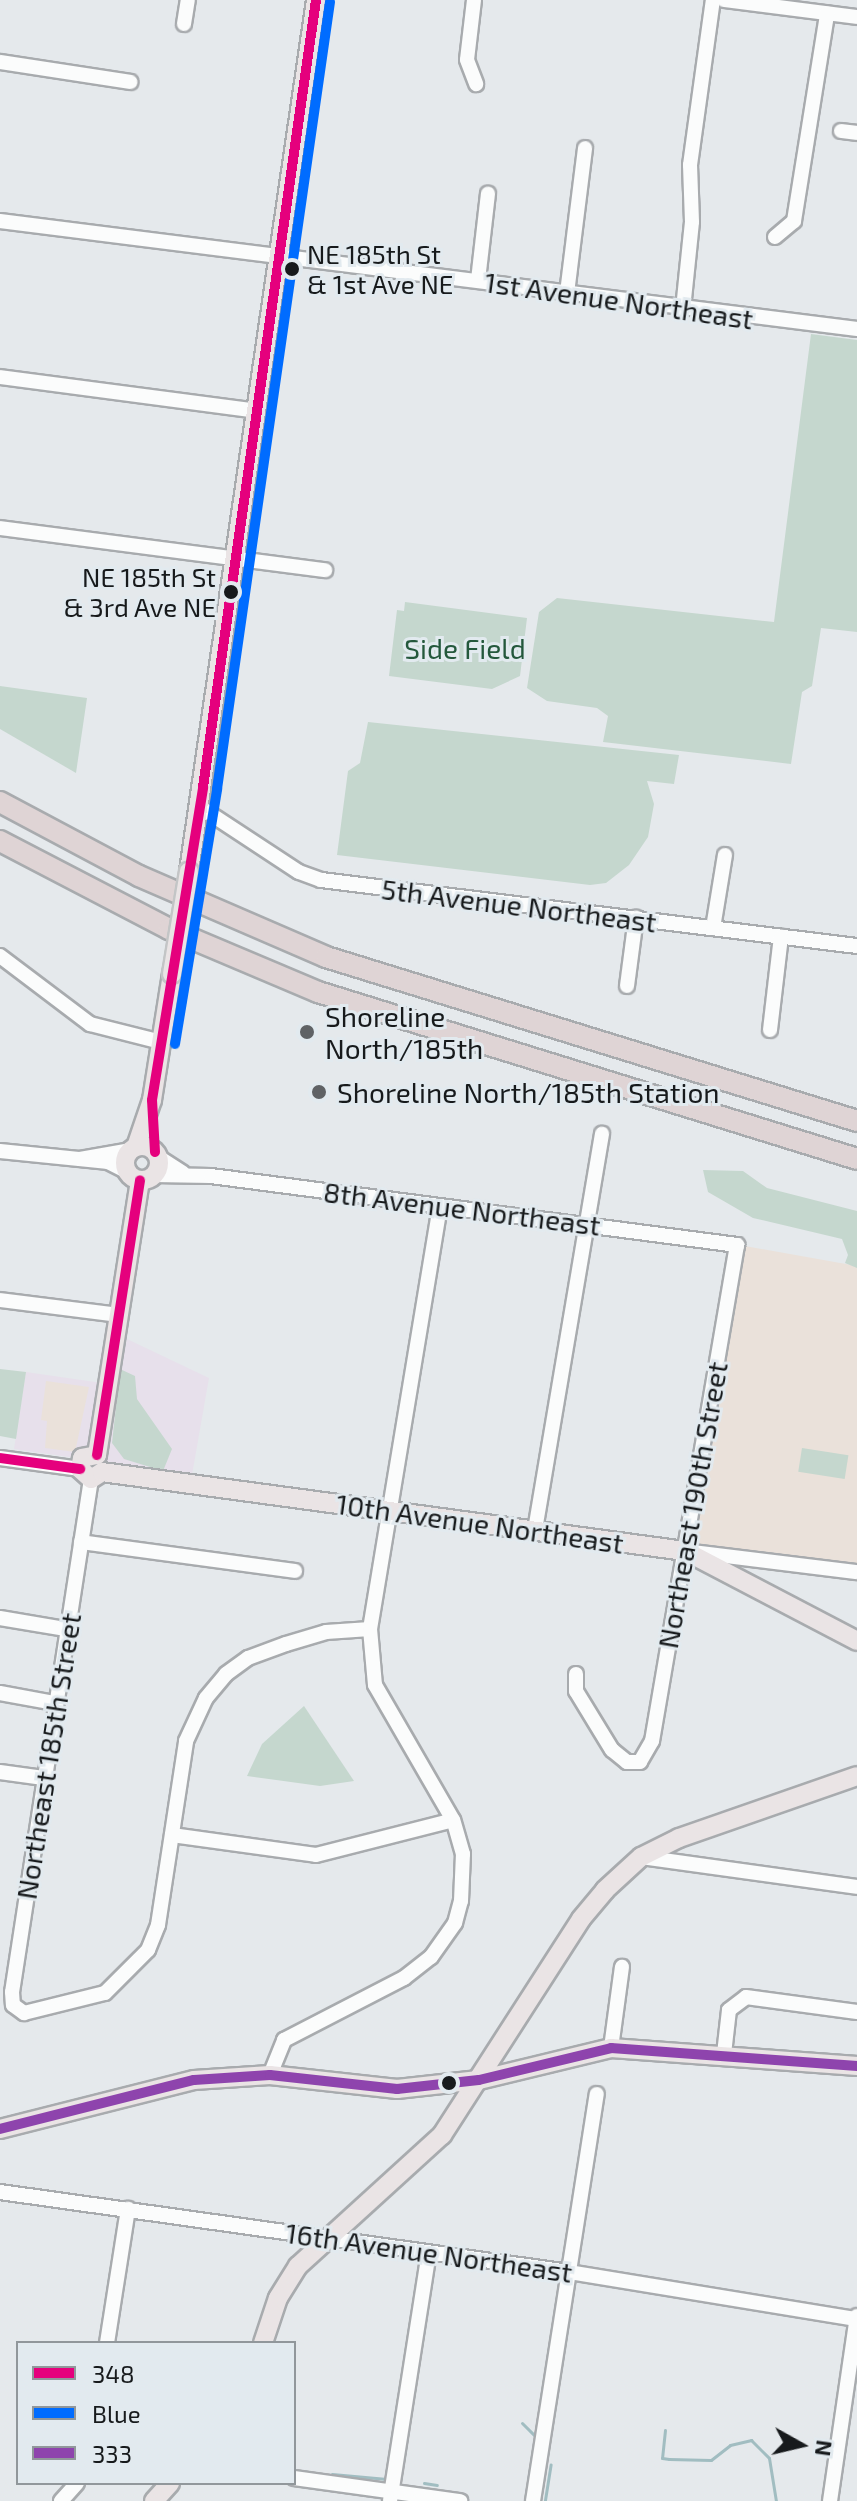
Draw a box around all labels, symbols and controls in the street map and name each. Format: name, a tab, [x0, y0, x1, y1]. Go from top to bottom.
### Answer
place label: NE 185th St & 1st Ave NE	[307, 238, 454, 300]
marker: NE 185th St & 1st Ave NE	[284, 261, 300, 277]
street label: 1st Avenue Northeast	[482, 264, 756, 336]
place label: NE 185th St & 3rd Ave NE	[63, 561, 216, 622]
marker: NE 185th St & 3rd Ave NE	[223, 584, 239, 600]
park label: Side Field	[404, 631, 526, 665]
street label: 5th Avenue Northeast	[379, 871, 659, 939]
place label: Shoreline North/185th	[325, 999, 483, 1065]
marker: Shoreline North/185th	[296, 1021, 318, 1043]
place label: Shoreline North/185th Station	[337, 1075, 720, 1109]
marker: Shoreline North/185th Station	[308, 1081, 330, 1103]
street label: 8th Avenue Northeast	[321, 1174, 603, 1242]
street label: Northeast 190th Street	[650, 1359, 734, 1651]
street label: 10th Avenue Northeast	[334, 1486, 626, 1560]
street label: Northeast 185th Street	[9, 1610, 87, 1902]
unlabelled marker	[441, 2075, 457, 2091]
street label: 16th Avenue Northeast	[283, 2215, 575, 2289]
legend	[16, 2341, 296, 2485]
text: 348	[92, 2359, 135, 2388]
text: Blue	[92, 2399, 141, 2428]
north arrow	[761, 2405, 841, 2485]
text: 333	[92, 2439, 132, 2468]
text: N	[811, 2439, 839, 2458]

